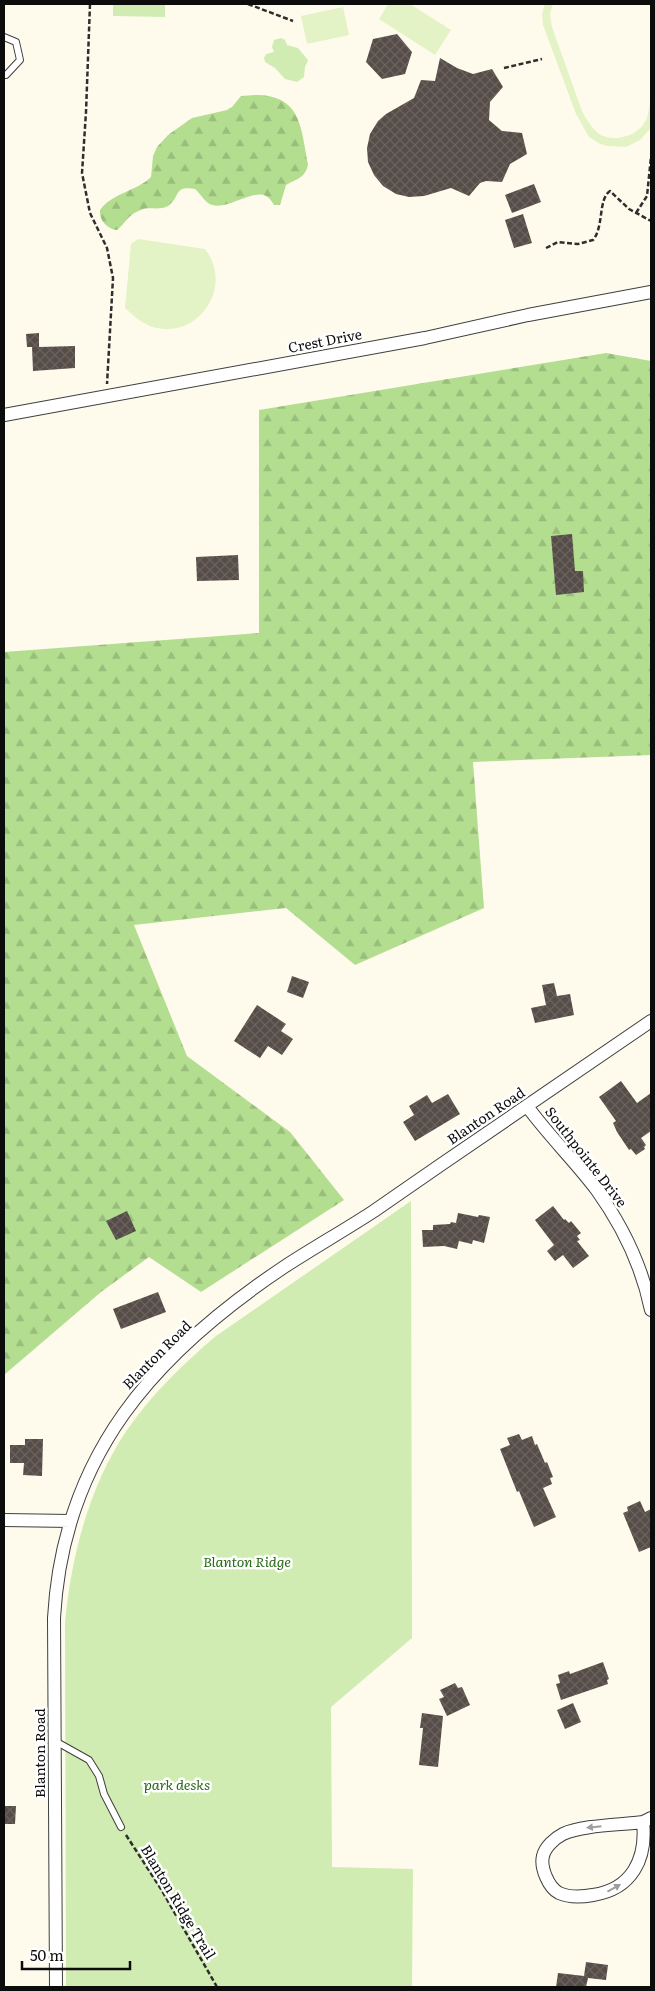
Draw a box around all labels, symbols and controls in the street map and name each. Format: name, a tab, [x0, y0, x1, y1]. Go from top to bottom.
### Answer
street label: Crest Drive	[286, 323, 363, 357]
street label: Blanton Road	[443, 1082, 529, 1149]
street label: Southpointe Drive	[541, 1102, 632, 1211]
street label: Blanton Road	[117, 1315, 195, 1393]
park label: Blanton Ridge	[203, 1551, 291, 1571]
street label: Blanton Road	[29, 1708, 49, 1798]
park label: park desks	[144, 1774, 210, 1794]
one-way arrow	[586, 1824, 602, 1832]
street label: Blanton Ridge Trail	[137, 1840, 221, 1963]
one-way arrow	[608, 1883, 621, 1892]
scale bar	[22, 1938, 130, 1970]
text: 50 m	[30, 1943, 64, 1966]

